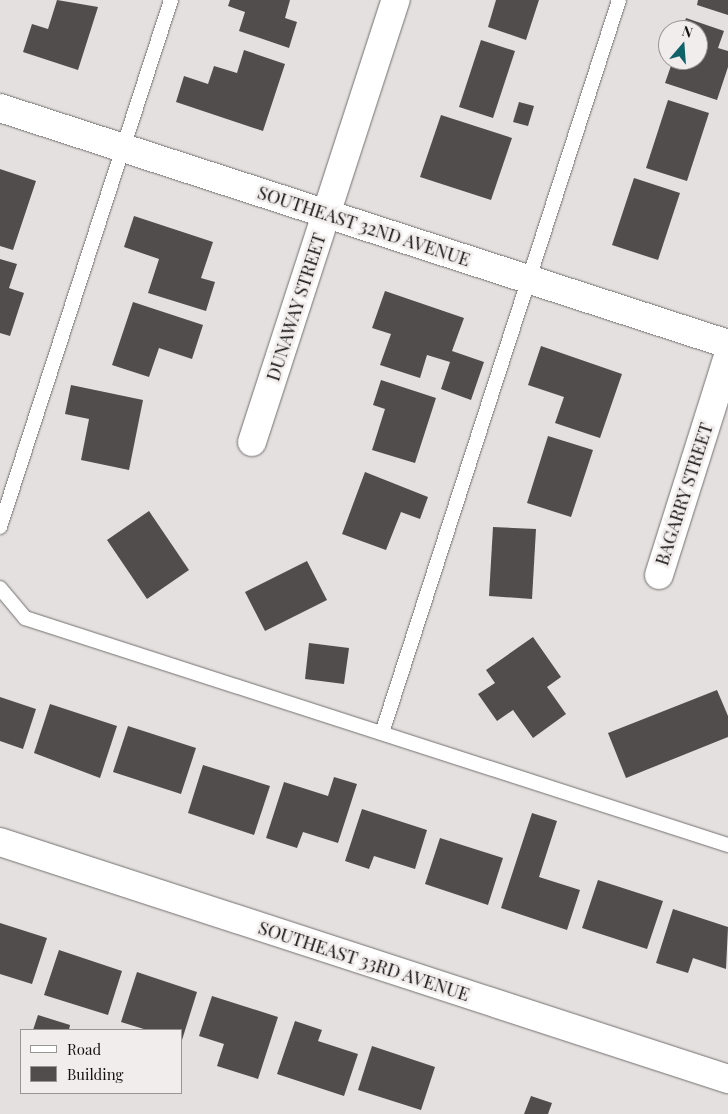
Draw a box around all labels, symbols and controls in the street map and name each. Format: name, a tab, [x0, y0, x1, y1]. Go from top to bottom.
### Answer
north arrow	[658, 20, 708, 70]
text: N	[680, 21, 695, 42]
street label: SOUTHEAST 32ND AVENUE	[254, 181, 474, 271]
street label: DUNAWAY STREET	[262, 230, 330, 384]
street label: BAGARRY STREET	[651, 420, 717, 568]
street label: SOUTHEAST 33RD AVENUE	[255, 916, 473, 1006]
legend	[20, 1029, 182, 1094]
text: Road	[67, 1039, 101, 1059]
text: Building	[67, 1064, 123, 1084]

